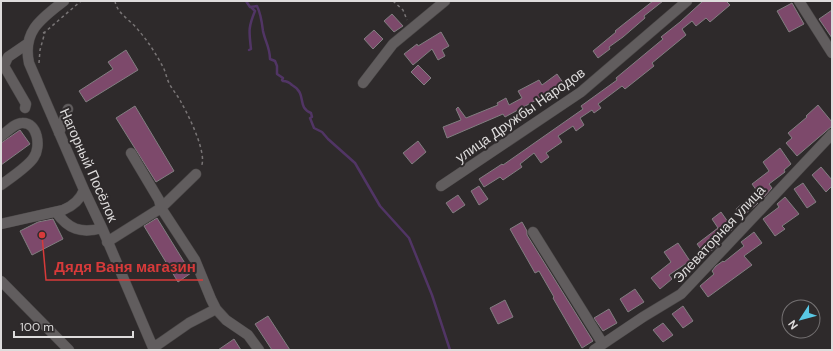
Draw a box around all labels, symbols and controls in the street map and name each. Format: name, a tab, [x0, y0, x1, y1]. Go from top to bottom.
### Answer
street label: улица Дружбы Народов	[452, 63, 588, 167]
street label: Нагорный Посёлок	[56, 105, 122, 225]
street label: Элеваторная улица	[669, 181, 769, 287]
callout: Дядя Ваня магазин	[46, 253, 203, 280]
text: Дядя Ваня магазин	[54, 257, 196, 277]
north arrow	[781, 299, 821, 339]
scale bar	[14, 313, 133, 339]
text: N	[785, 318, 801, 332]
text: 100 m	[20, 319, 54, 335]

